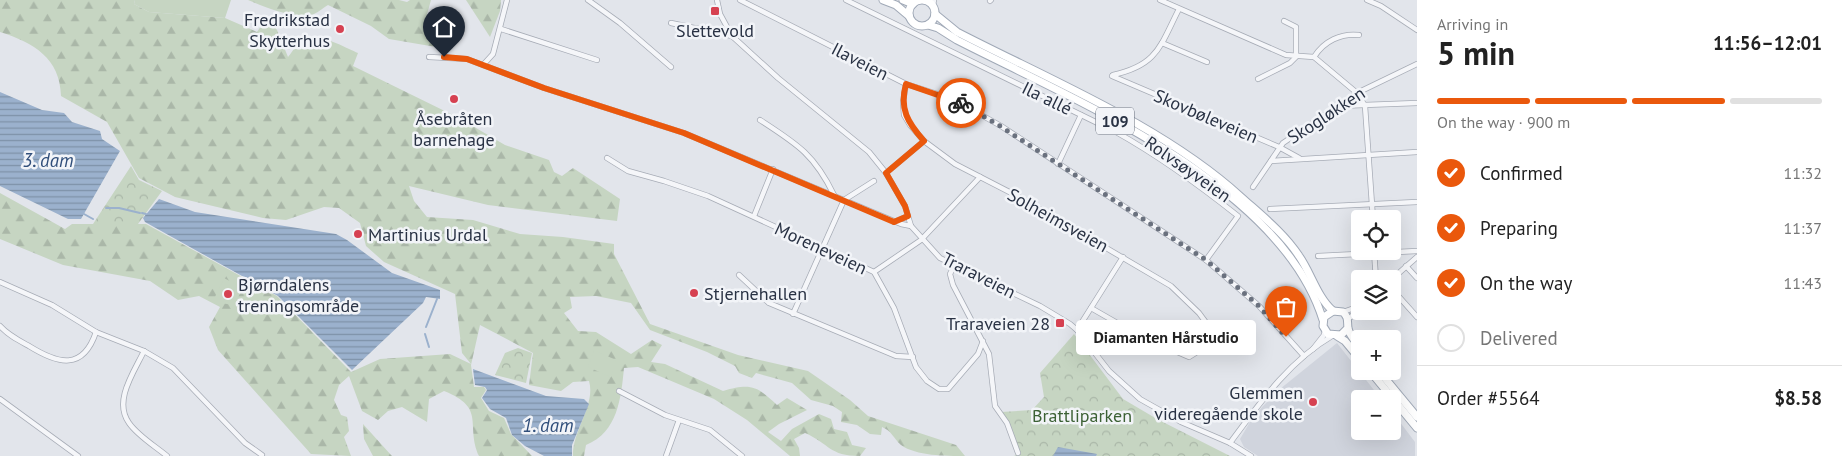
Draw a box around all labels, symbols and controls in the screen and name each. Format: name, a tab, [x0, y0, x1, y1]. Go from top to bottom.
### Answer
marker: Slettevold	[709, 5, 721, 17]
pin	[423, 6, 465, 57]
place label: Fredrikstad Skytterhus	[244, 8, 330, 52]
icon: home	[430, 13, 458, 41]
text: Arriving in	[1437, 14, 1508, 34]
place label: Slettevold	[676, 19, 754, 42]
marker: Fredrikstad Skytterhus	[334, 23, 346, 35]
text: 11:56–12:01	[1713, 31, 1822, 55]
text: 5 min	[1437, 32, 1515, 74]
street label: Ilaveien	[828, 37, 892, 85]
street label: Ila allé	[1018, 76, 1076, 120]
courier	[936, 78, 986, 128]
street label: Skogløkken	[1283, 81, 1369, 149]
street label: Skovbøleveien	[1150, 84, 1262, 148]
icon: bike	[947, 89, 975, 117]
marker: Åsebråten barnehage	[448, 93, 460, 105]
place label: Åsebråten barnehage	[413, 107, 495, 151]
road number: 109	[1096, 108, 1134, 134]
text: On the way · 900 m	[1437, 112, 1570, 132]
street label: Rolvsøyveien	[1140, 131, 1236, 207]
water label: 3. dam	[23, 148, 73, 172]
icon: check	[1437, 159, 1465, 187]
text: Confirmed	[1480, 161, 1563, 185]
text: 11:32	[1784, 163, 1822, 183]
street label: Solheimsveien	[1003, 183, 1113, 257]
map controls	[1351, 210, 1401, 440]
button: locate	[1351, 210, 1401, 260]
icon: check	[1437, 214, 1465, 242]
text: Preparing	[1480, 216, 1558, 240]
street label: Moreneveien	[771, 217, 871, 279]
text: 11:37	[1784, 218, 1822, 238]
place label: Martinius Urdal	[368, 223, 488, 246]
marker: Martinius Urdal	[352, 228, 364, 240]
street label: Traraveien	[938, 247, 1020, 303]
icon: check	[1437, 269, 1465, 297]
button: layers	[1351, 270, 1401, 320]
text: On the way	[1480, 271, 1572, 295]
place label: Bjørndalens treningsområde	[238, 273, 359, 317]
text: 11:43	[1784, 273, 1822, 293]
place label: Stjernehallen	[704, 282, 807, 305]
pin	[1265, 286, 1307, 337]
marker: Stjernehallen	[688, 287, 700, 299]
marker: Bjørndalens treningsområde	[222, 288, 234, 300]
icon: bag	[1272, 293, 1300, 321]
place label: Traraveien 28	[946, 312, 1050, 335]
marker: Traraveien 28	[1054, 317, 1066, 329]
callout: Diamanten Hårstudio	[1076, 320, 1256, 354]
text: Delivered	[1480, 326, 1558, 350]
text: Diamanten Hårstudio	[1094, 327, 1238, 347]
button: +	[1351, 330, 1401, 380]
place label: Glemmen videregående skole	[1154, 381, 1303, 425]
text: Order #5564	[1437, 386, 1540, 410]
text: $8.58	[1774, 386, 1822, 410]
button: −	[1351, 390, 1401, 440]
marker: Glemmen videregående skole	[1307, 396, 1319, 408]
park label: Brattliparken	[1032, 404, 1132, 427]
water label: 1. dam	[523, 413, 573, 437]

